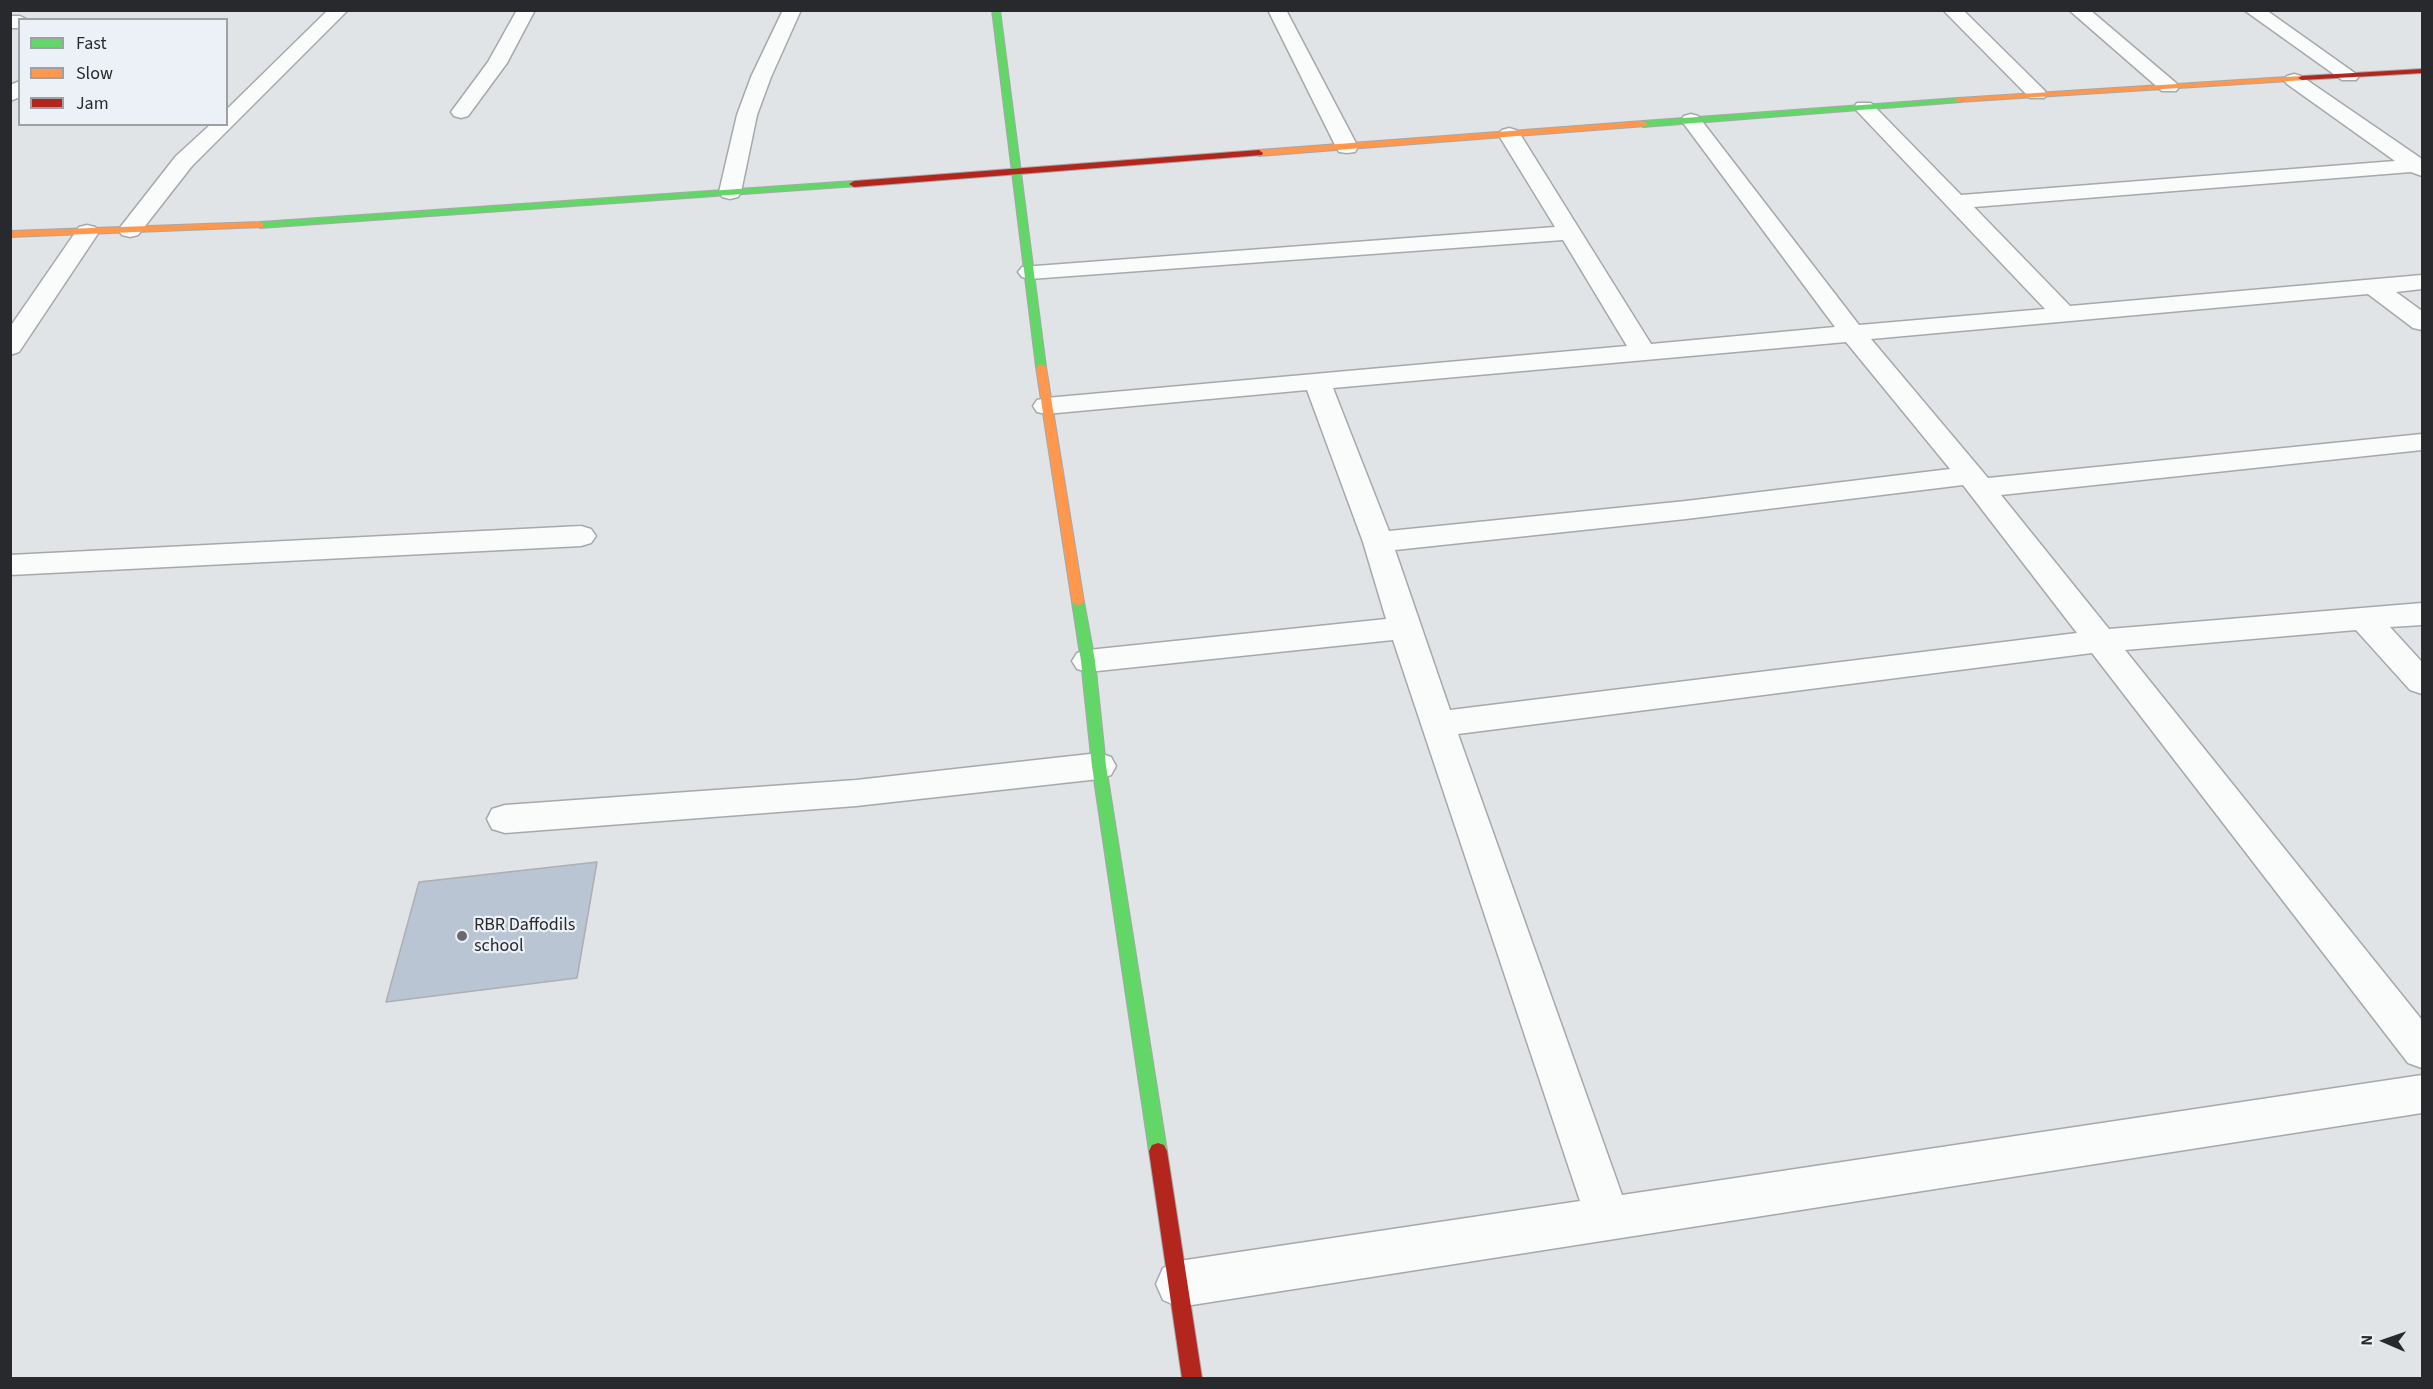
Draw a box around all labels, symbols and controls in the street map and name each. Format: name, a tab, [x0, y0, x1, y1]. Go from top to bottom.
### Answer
legend	[18, 18, 228, 126]
text: Fast	[76, 31, 107, 56]
text: Slow	[76, 61, 113, 86]
text: Jam	[76, 91, 109, 116]
place label: RBR Daffodils school	[474, 915, 575, 958]
marker: RBR Daffodils school	[455, 929, 469, 943]
north arrow	[2355, 1311, 2415, 1371]
text: N	[2356, 1335, 2378, 1346]

